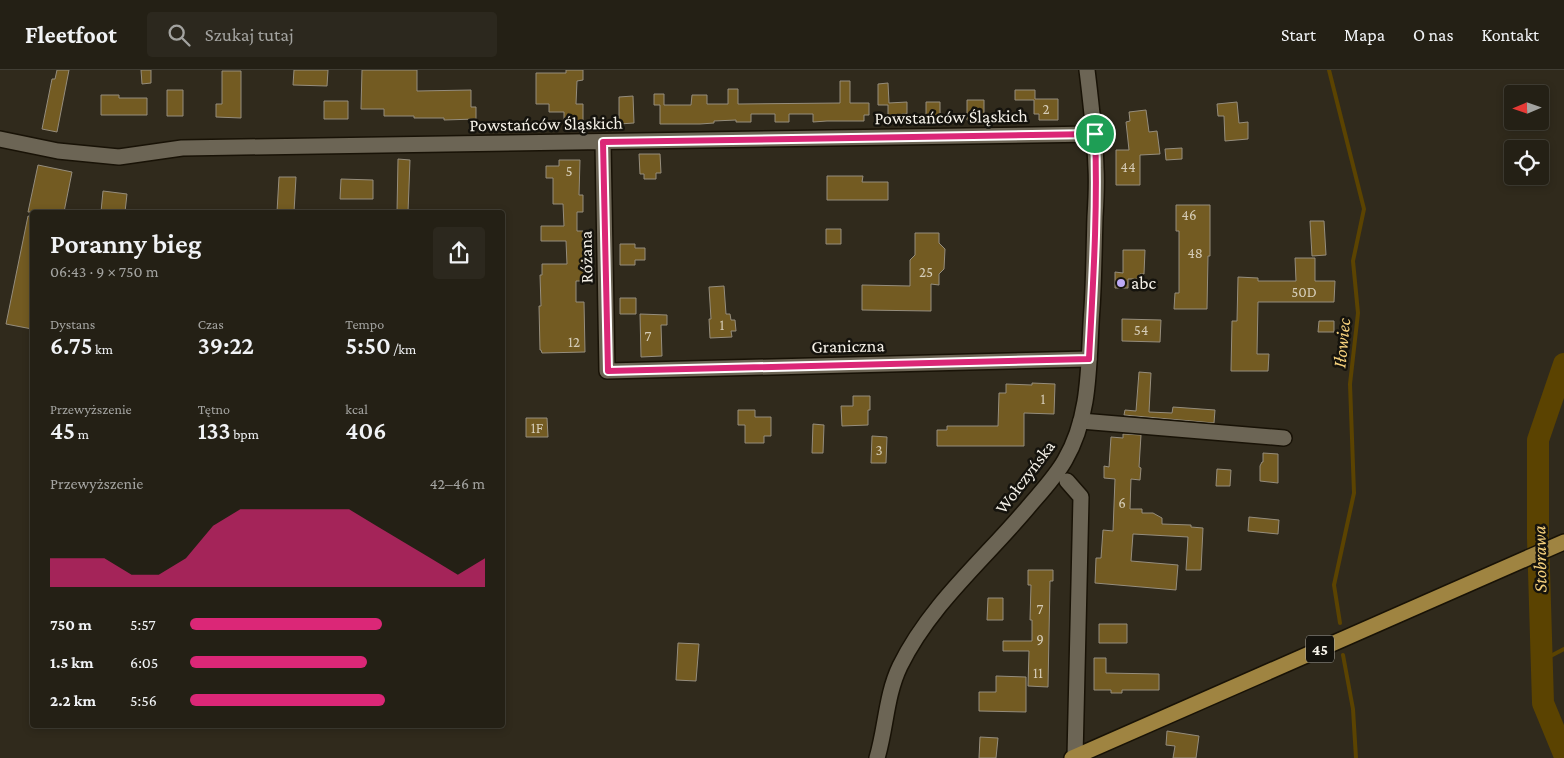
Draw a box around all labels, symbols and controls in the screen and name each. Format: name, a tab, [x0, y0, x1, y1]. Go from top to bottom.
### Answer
search box	[147, 12, 497, 57]
text: Fleetfoot	[25, 21, 117, 48]
icon: search	[165, 21, 193, 49]
text: Szukaj tutaj	[205, 24, 294, 45]
text: Start	[1281, 25, 1316, 45]
text: Mapa	[1344, 25, 1385, 45]
text: O nas	[1413, 25, 1454, 45]
text: Kontakt	[1482, 25, 1539, 45]
north arrow	[1504, 85, 1549, 130]
map controls	[1504, 85, 1549, 185]
house number: 2	[1042, 101, 1050, 117]
street label: Powstańców Śląskich	[874, 106, 1028, 128]
street label: Powstańców Śląskich	[469, 113, 623, 135]
pin	[1074, 113, 1116, 155]
icon: arrive	[1081, 120, 1109, 148]
button: locate	[1504, 140, 1549, 185]
house number: 44	[1120, 159, 1136, 175]
house number: 5	[565, 163, 573, 179]
house number: 46	[1181, 207, 1197, 223]
button: share	[433, 227, 485, 279]
text: Poranny bieg	[50, 228, 202, 259]
street label: Różana	[576, 231, 596, 283]
house number: 48	[1187, 245, 1203, 261]
text: 06:43 · 9 × 750 m	[50, 263, 159, 280]
house number: 25	[919, 264, 933, 280]
place label: abc	[1131, 273, 1157, 293]
marker: abc	[1115, 277, 1127, 289]
house number: 50D	[1291, 284, 1317, 300]
text: Dystans	[50, 316, 95, 332]
text: Czas	[198, 316, 224, 332]
text: Tempo	[345, 316, 384, 332]
house number: 1	[720, 317, 725, 333]
water label: Iłowiec	[1328, 317, 1355, 369]
house number: 54	[1134, 322, 1148, 338]
house number: 7	[645, 328, 652, 344]
text: 6.75	[50, 332, 92, 359]
text: 39:22	[198, 332, 254, 359]
text: 5:50	[345, 332, 391, 359]
house number: 12	[568, 334, 580, 350]
street label: Graniczna	[811, 335, 885, 357]
text: km	[92, 341, 113, 357]
text: /km	[391, 341, 416, 357]
house number: 1	[1041, 391, 1046, 407]
text: Przewyższenie	[50, 401, 132, 417]
text: Tętno	[198, 401, 230, 417]
text: kcal	[345, 401, 368, 417]
text: 45	[50, 417, 75, 444]
text: 133	[198, 417, 231, 444]
text: 406	[345, 417, 387, 444]
house number: 1F	[531, 420, 544, 436]
text: m	[75, 426, 89, 442]
text: bpm	[231, 426, 259, 442]
street label: Wołczyńska	[991, 437, 1059, 517]
house number: 3	[875, 442, 883, 458]
text: Przewyższenie	[50, 475, 143, 492]
text: 42–46 m	[429, 475, 485, 492]
house number: 6	[1118, 495, 1126, 511]
water label: Stobrawa	[1528, 525, 1551, 593]
house number: 7	[1037, 601, 1044, 617]
text: 750 m	[50, 616, 92, 633]
text: 5:57	[130, 616, 156, 633]
house number: 9	[1036, 631, 1044, 647]
road number: 45	[1306, 636, 1334, 662]
text: 1.5 km	[50, 654, 94, 671]
text: 6:05	[130, 654, 158, 671]
house number: 11	[1033, 665, 1043, 681]
text: 2.2 km	[50, 692, 96, 709]
text: 5:56	[130, 692, 157, 709]

